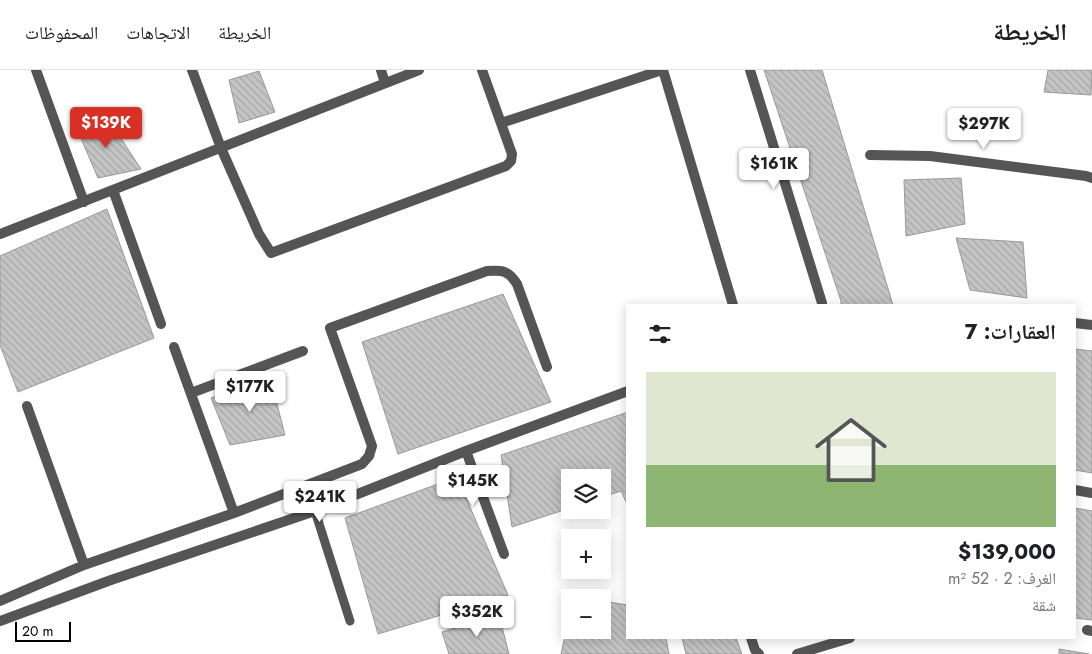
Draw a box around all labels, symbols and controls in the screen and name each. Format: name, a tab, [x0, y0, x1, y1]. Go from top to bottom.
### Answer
text: الخريطة	[993, 14, 1067, 49]
text: المحفوظات	[25, 20, 98, 46]
text: الاتجاهات	[126, 20, 190, 46]
text: الخريطة	[218, 20, 271, 46]
pin: $139K	[71, 106, 141, 149]
pin: $297K	[949, 108, 1019, 150]
text: $139K	[81, 111, 131, 134]
text: $297K	[958, 112, 1010, 135]
pin: $161K	[739, 148, 809, 190]
text: $161K	[750, 152, 798, 175]
text: العقارات: 7	[965, 317, 1056, 347]
icon: filters	[646, 320, 674, 348]
pin: $177K	[215, 370, 285, 413]
text: $177K	[226, 375, 274, 398]
icon: home	[806, 405, 896, 495]
pin: $145K	[438, 464, 508, 507]
text: $145K	[448, 469, 498, 492]
map controls	[561, 469, 611, 639]
button: layers	[561, 469, 611, 519]
pin: $241K	[285, 480, 355, 523]
text: $241K	[295, 485, 345, 508]
button: +	[561, 529, 611, 579]
text: $139,000	[958, 537, 1056, 567]
text: الغرف: 2 · 52 m²	[948, 567, 1056, 590]
button: −	[561, 589, 611, 639]
text: شقة	[1032, 594, 1056, 617]
pin: $352K	[442, 596, 512, 638]
text: $352K	[451, 600, 503, 623]
scale bar	[15, 619, 71, 642]
text: 20 m	[22, 621, 54, 641]

